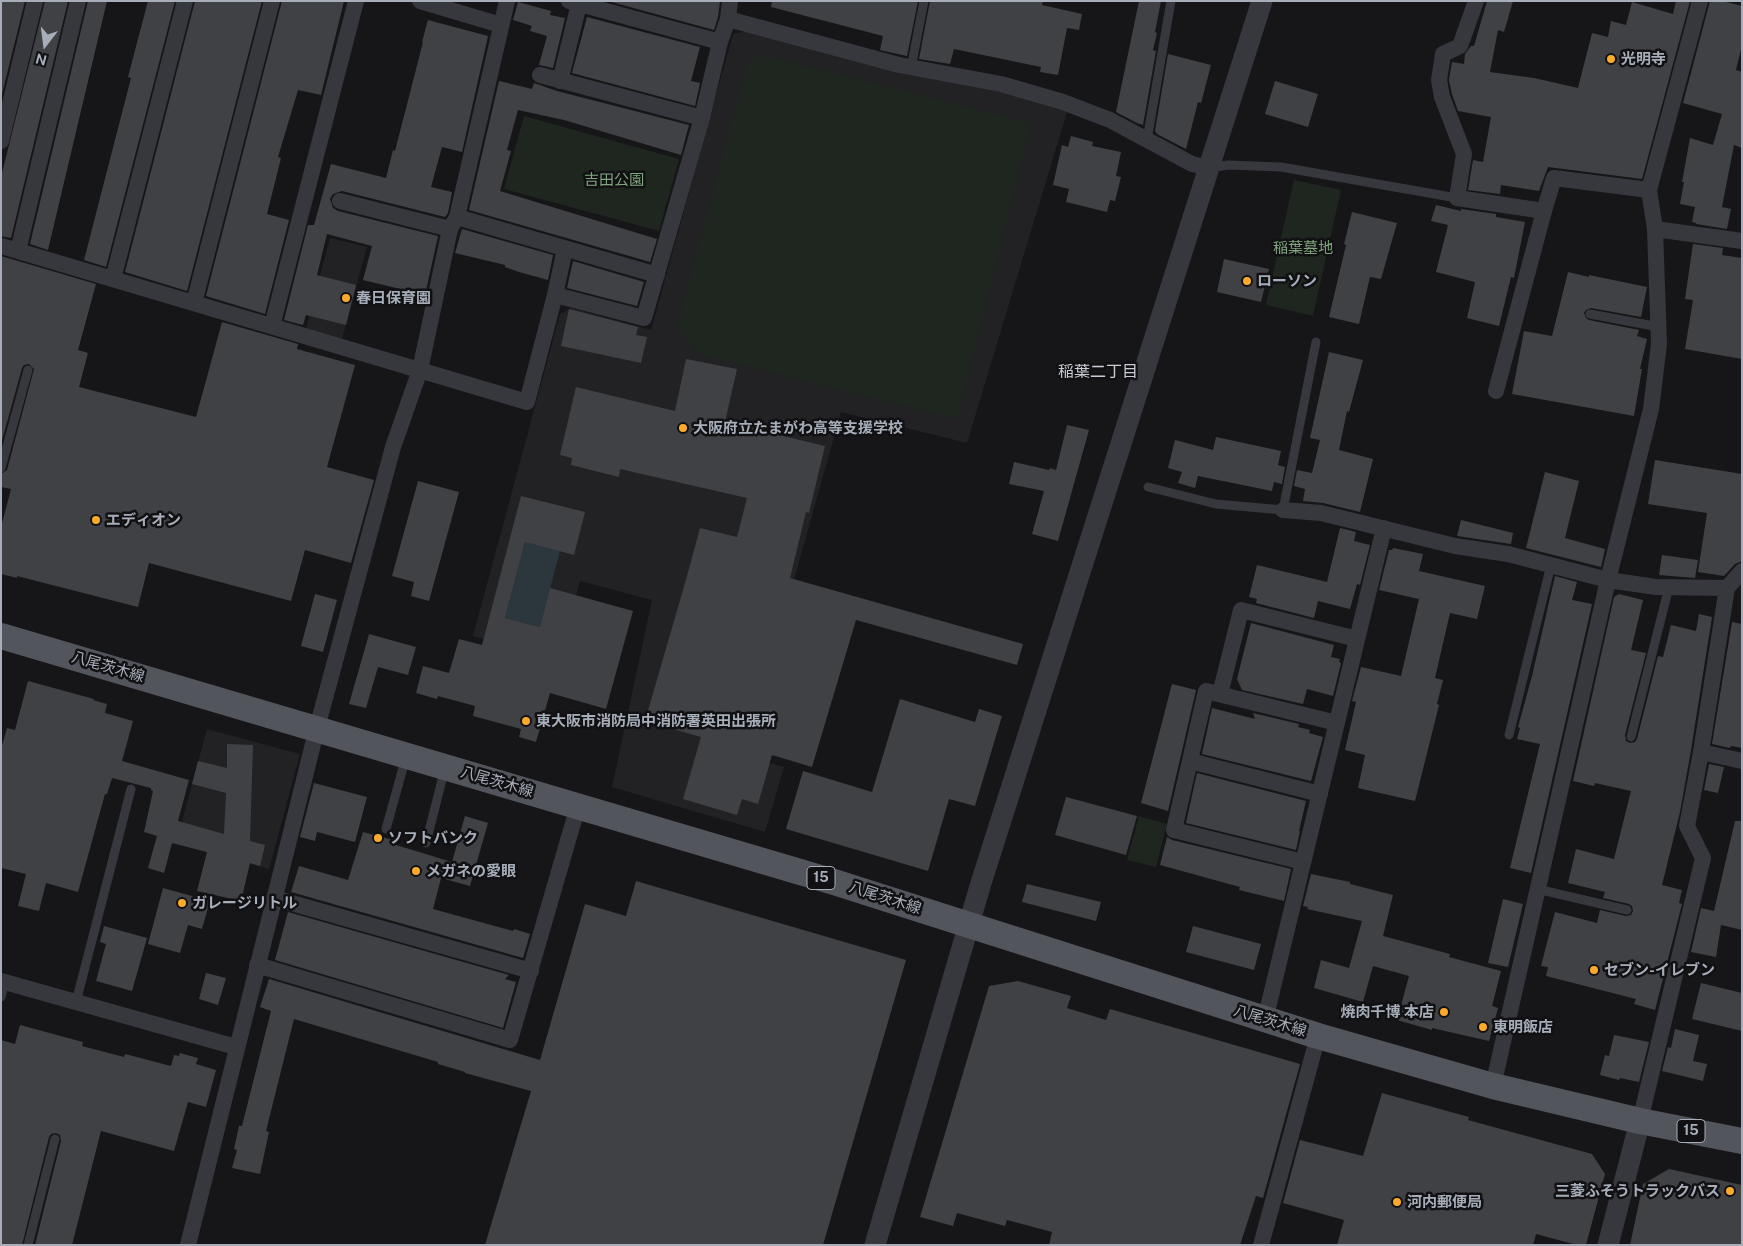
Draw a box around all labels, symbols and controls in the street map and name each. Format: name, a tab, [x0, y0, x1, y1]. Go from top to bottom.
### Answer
north arrow	[20, 20, 70, 70]
text: N	[34, 50, 48, 69]
place label: 光明寺	[1621, 50, 1666, 68]
marker: 光明寺	[1605, 53, 1617, 65]
park label: 吉田公園	[584, 171, 644, 189]
park label: 稲葉墓地	[1273, 239, 1333, 257]
place label: ローソン	[1257, 272, 1317, 290]
marker: ローソン	[1241, 275, 1253, 287]
place label: 春日保育園	[356, 289, 431, 307]
marker: 春日保育園	[340, 292, 352, 304]
district label: 稲葉二丁目	[1058, 362, 1138, 382]
place label: 大阪府立たまがわ高等支援学校	[693, 419, 903, 437]
marker: 大阪府立たまがわ高等支援学校	[677, 422, 689, 434]
place label: エディオン	[106, 511, 181, 529]
marker: エディオン	[90, 514, 102, 526]
street label: 八尾茨木線	[69, 648, 147, 686]
place label: 東大阪市消防局中消防署英田出張所	[536, 712, 776, 730]
marker: 東大阪市消防局中消防署英田出張所	[520, 715, 532, 727]
street label: 八尾茨木線	[458, 763, 536, 801]
place label: ソフトバンク	[388, 829, 478, 847]
marker: ソフトバンク	[372, 832, 384, 844]
place label: メガネの愛眼	[426, 862, 516, 880]
marker: メガネの愛眼	[410, 865, 422, 877]
road number: 15	[807, 866, 835, 890]
street label: 八尾茨木線	[847, 878, 923, 918]
place label: ガレージリトル	[192, 894, 297, 912]
marker: ガレージリトル	[176, 897, 188, 909]
place label: セブン-イレブン	[1604, 961, 1715, 979]
marker: セブン-イレブン	[1588, 964, 1600, 976]
street label: 八尾茨木線	[1232, 1001, 1308, 1041]
place label: 焼肉千博 本店	[1341, 1003, 1434, 1021]
marker: 焼肉千博 本店	[1438, 1006, 1450, 1018]
place label: 東明飯店	[1493, 1018, 1553, 1036]
marker: 東明飯店	[1477, 1021, 1489, 1033]
road number: 15	[1677, 1120, 1705, 1142]
place label: 三菱ふそうトラックバス	[1555, 1182, 1720, 1200]
marker: 三菱ふそうトラックバス	[1724, 1185, 1736, 1197]
place label: 河内郵便局	[1407, 1193, 1482, 1211]
marker: 河内郵便局	[1391, 1196, 1403, 1208]

